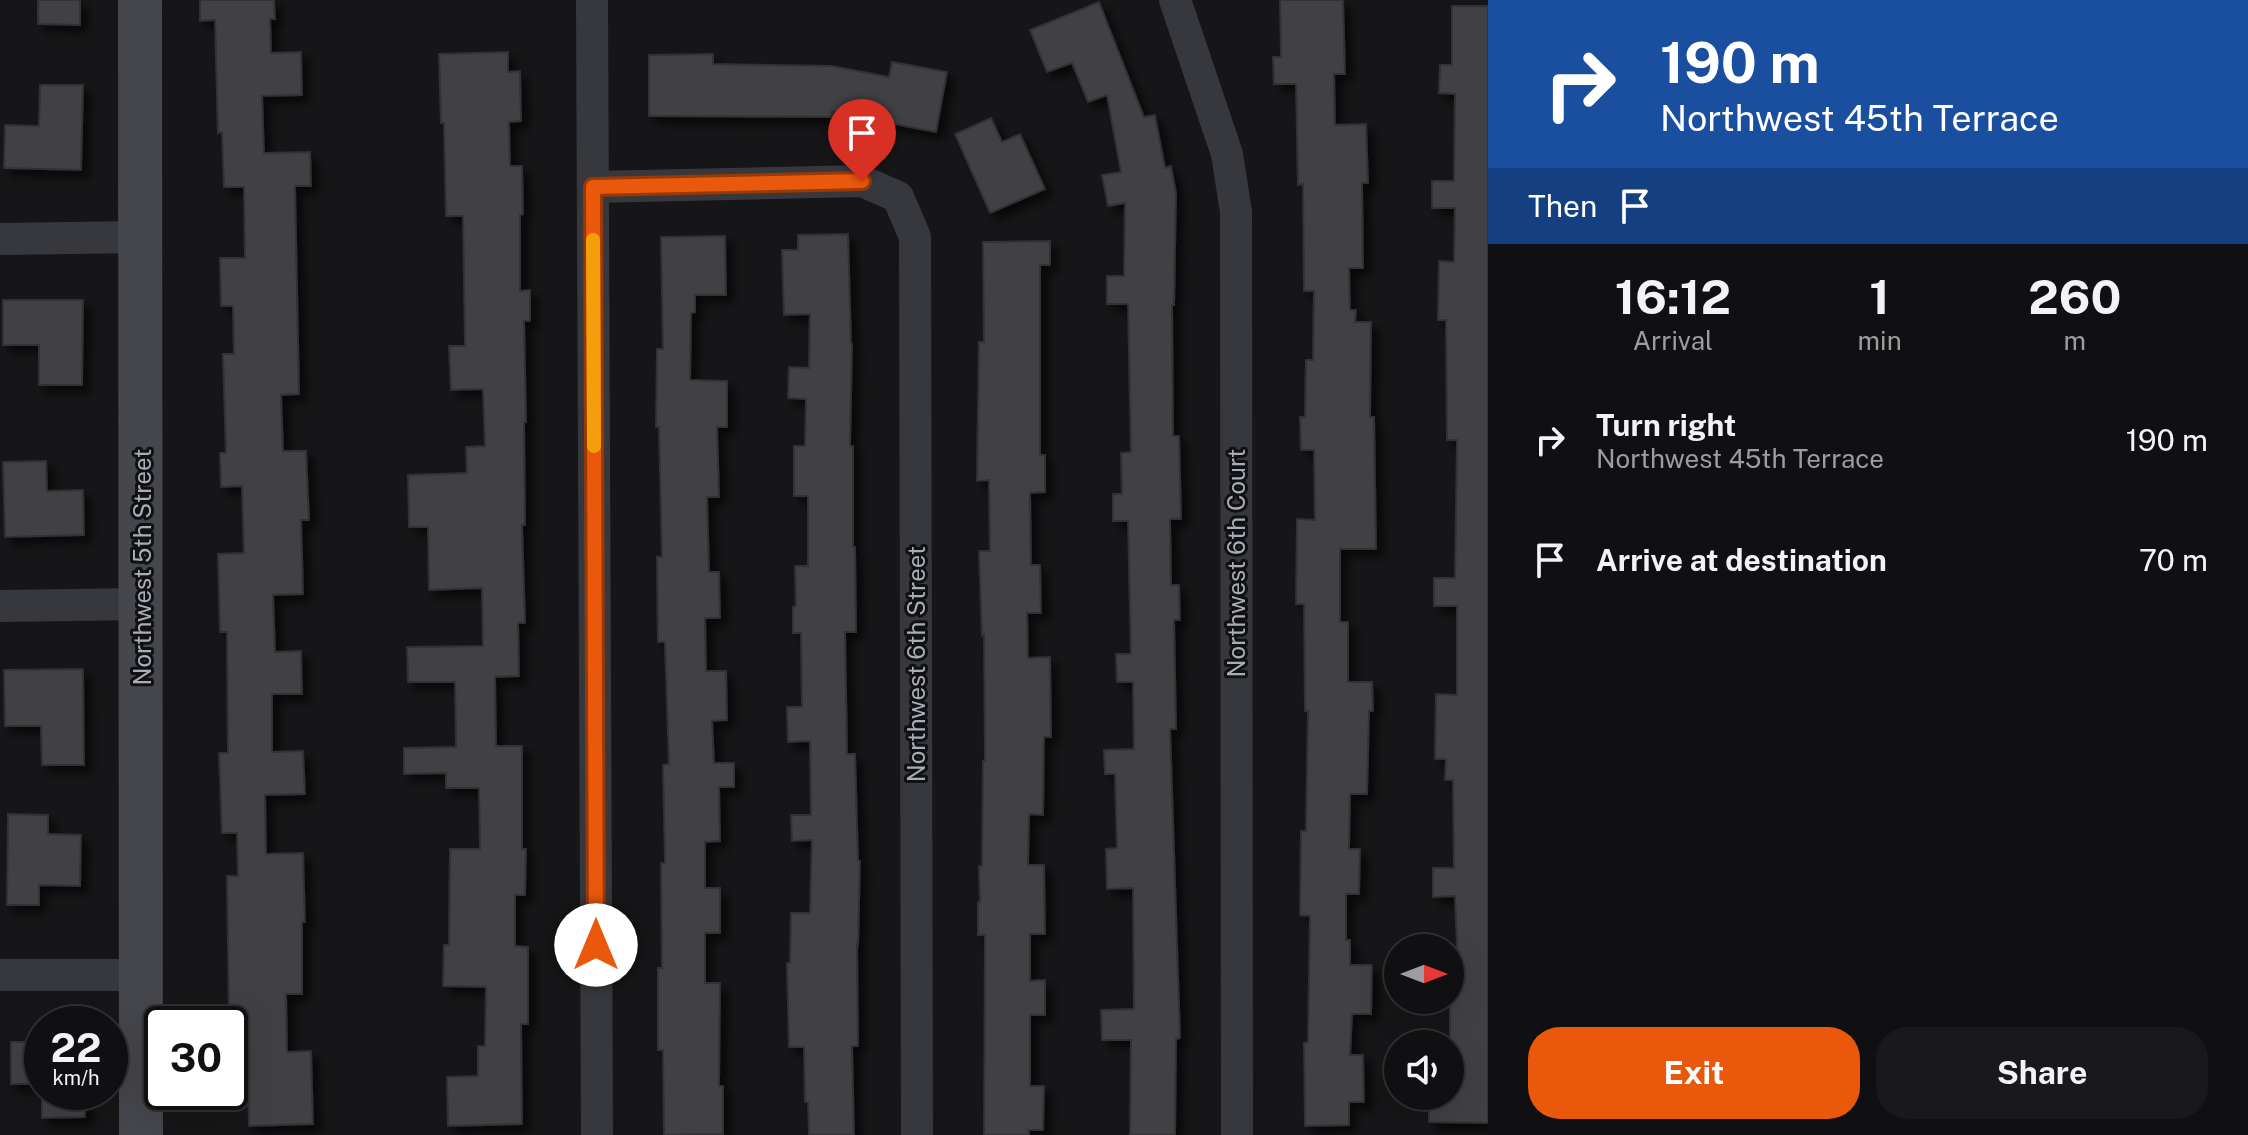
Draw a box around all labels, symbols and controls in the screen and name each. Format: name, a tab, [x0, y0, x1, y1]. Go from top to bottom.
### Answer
text: 190 m	[1660, 30, 1820, 96]
icon: right	[1528, 32, 1632, 136]
text: Northwest 45th Terrace	[1660, 97, 2059, 139]
pin	[828, 99, 896, 181]
icon: arrive	[840, 111, 884, 155]
icon: arrive	[1613, 184, 1657, 228]
text: Then	[1528, 188, 1597, 224]
text: 16:12	[1615, 268, 1731, 325]
text: 1	[1869, 268, 1890, 325]
text: 260	[2028, 268, 2121, 325]
text: Arrival	[1633, 325, 1713, 356]
text: min	[1858, 325, 1902, 356]
text: m	[2064, 325, 2086, 356]
text: Turn right	[1596, 407, 1736, 443]
icon: right	[1528, 418, 1572, 462]
text: 190 m	[2126, 422, 2208, 458]
text: Northwest 45th Terrace	[1596, 443, 1884, 474]
street label: Northwest 5th Street	[128, 449, 156, 685]
street label: Northwest 6th Court	[1222, 449, 1250, 677]
icon: arrive	[1528, 538, 1572, 582]
text: Arrive at destination	[1596, 542, 1887, 578]
text: 70 m	[2139, 542, 2208, 578]
street label: Northwest 6th Street	[902, 546, 930, 782]
position arrow	[554, 903, 638, 987]
north arrow	[1384, 934, 1464, 1014]
map controls	[1384, 934, 1464, 1110]
speed limit sign: 30	[144, 1006, 248, 1110]
text: 22	[51, 1024, 101, 1071]
button: Exit	[1528, 1027, 1860, 1119]
button: Share	[1876, 1027, 2208, 1119]
button: sound	[1384, 1030, 1464, 1110]
text: km/h	[52, 1066, 100, 1090]

